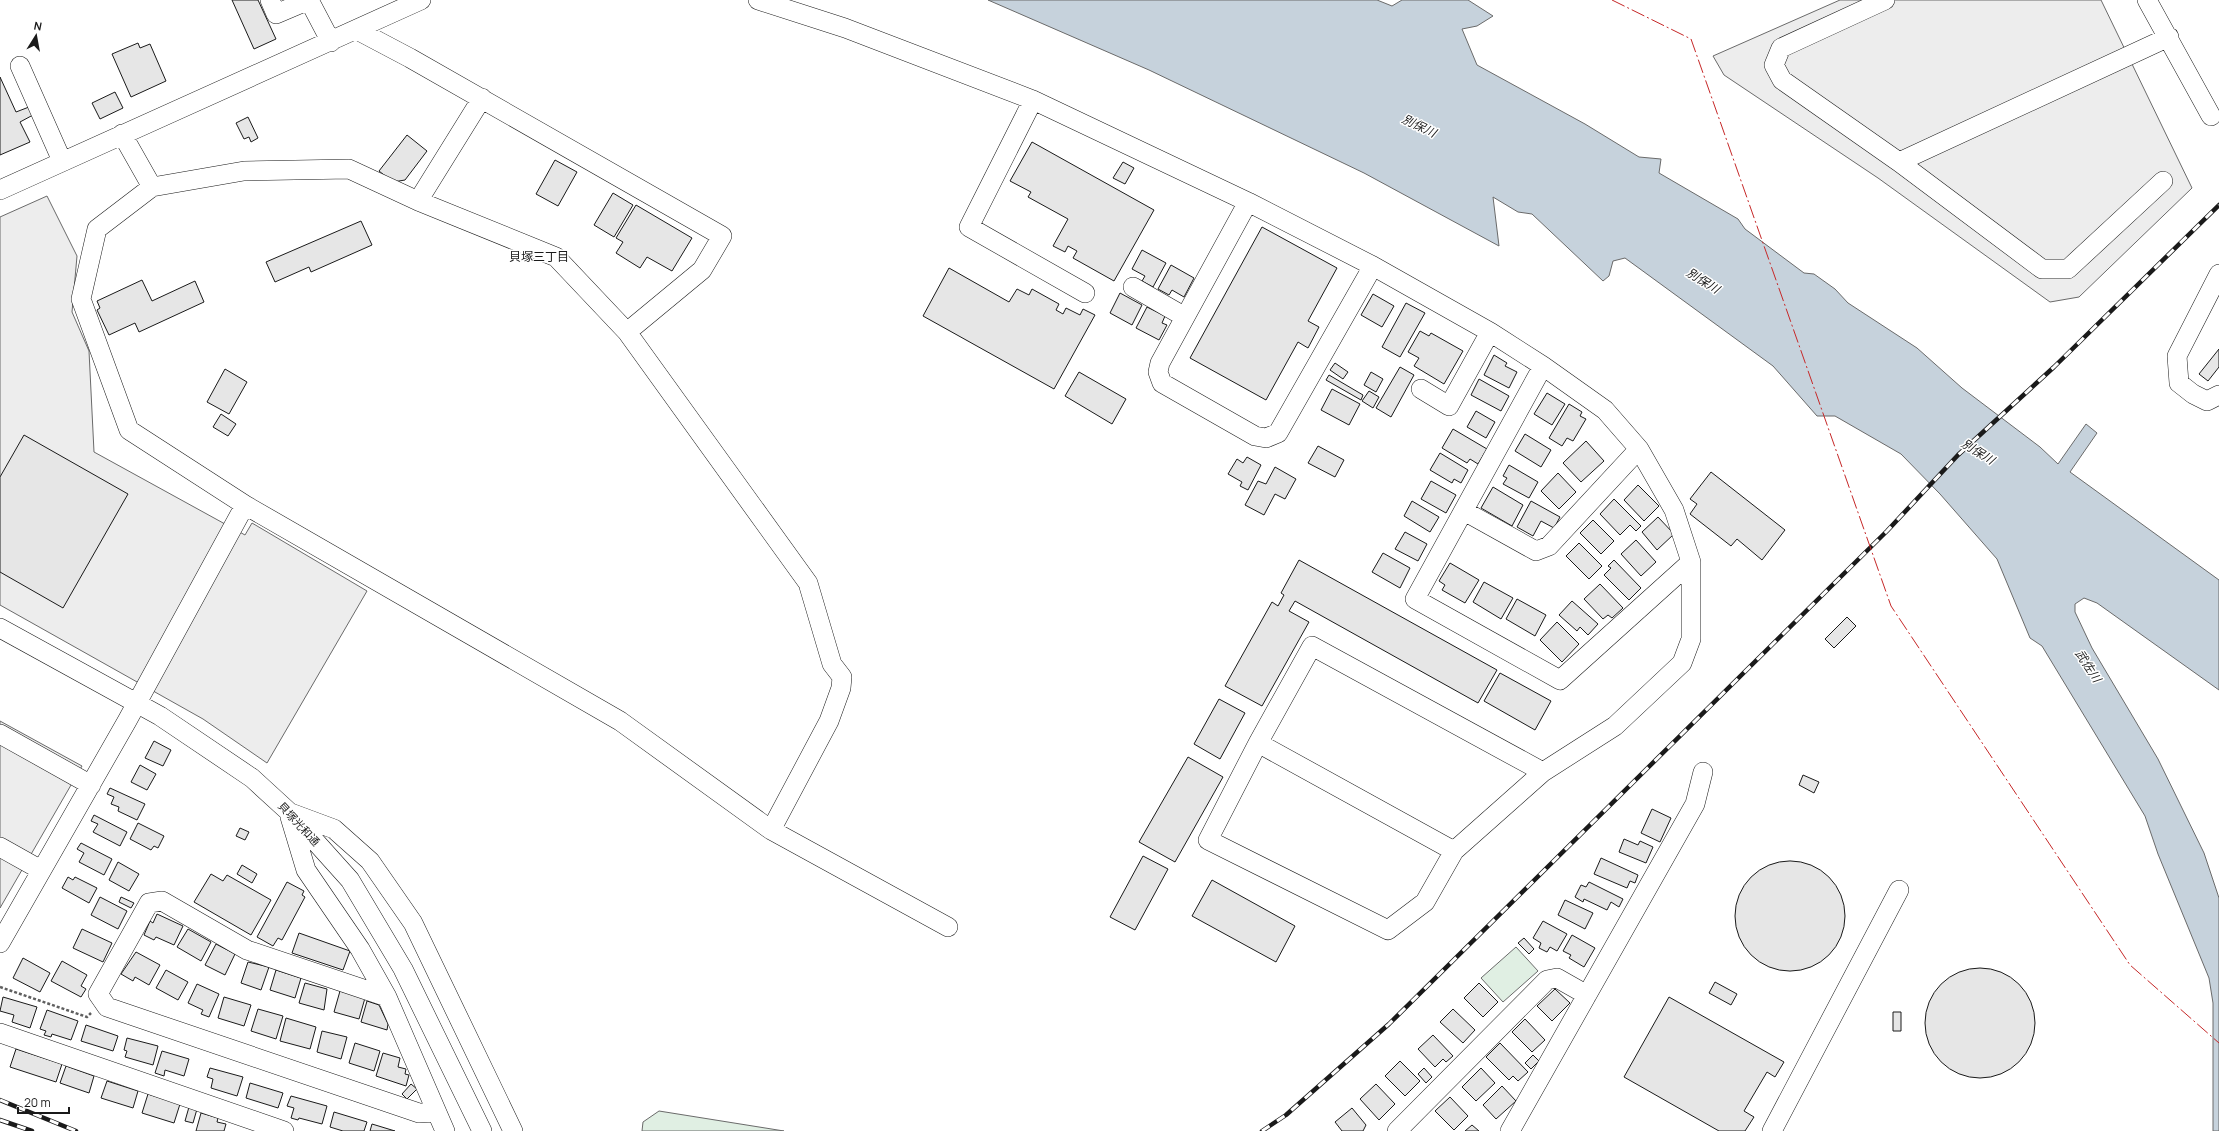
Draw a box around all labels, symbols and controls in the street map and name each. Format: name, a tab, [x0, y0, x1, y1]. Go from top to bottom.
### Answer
north arrow	[16, 16, 56, 56]
text: N	[33, 18, 43, 34]
water label: 別保川	[1399, 110, 1441, 142]
district label: 貝塚三丁目	[509, 248, 569, 265]
water label: 別保川	[1683, 264, 1725, 298]
water label: 別保川	[1958, 435, 2000, 469]
water label: 武佐川	[2071, 646, 2106, 687]
street label: 貝塚光和通	[275, 798, 324, 849]
scale bar	[18, 1089, 69, 1115]
text: 20 m	[24, 1094, 51, 1111]

